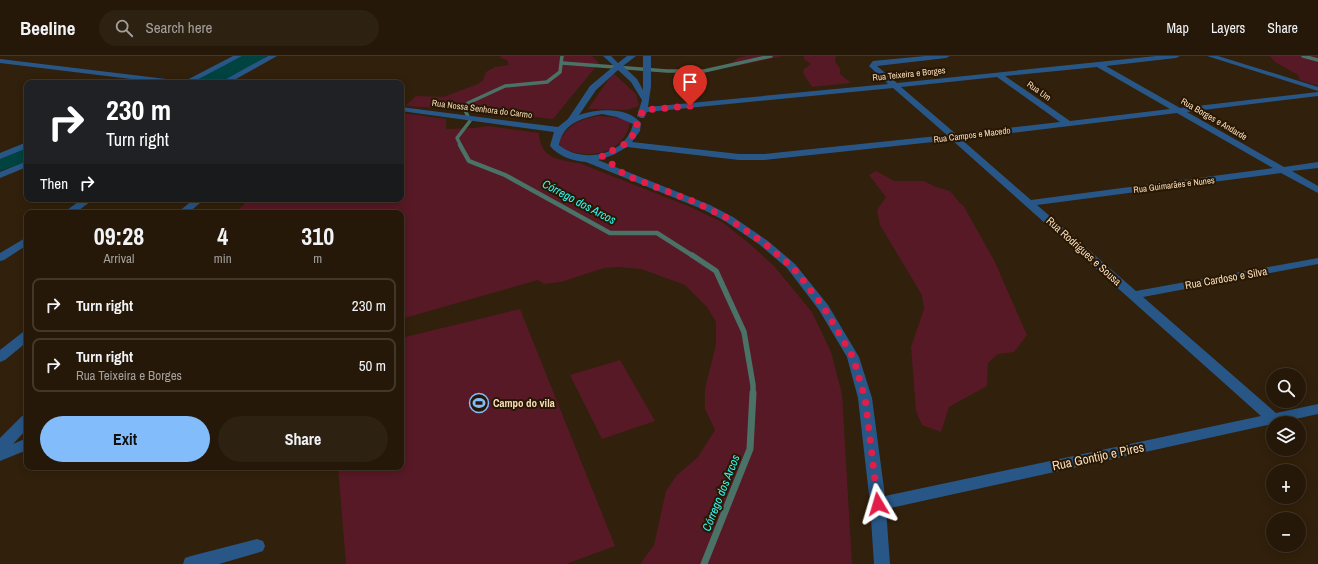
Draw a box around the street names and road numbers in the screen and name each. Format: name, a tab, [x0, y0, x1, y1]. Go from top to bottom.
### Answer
street label: Rua Teixeira e Borges	[872, 64, 946, 84]
street label: Rua Um	[1024, 78, 1054, 104]
street label: Rua Borges e Andarde	[1179, 95, 1249, 143]
street label: Rua Nossa Senhora do Carmo	[431, 97, 533, 121]
street label: Rua Campos e Macedo	[933, 124, 1011, 146]
street label: Rua Guimarães e Nunes	[1133, 174, 1216, 196]
street label: Rua Rodrigues e Sousa	[1044, 214, 1124, 288]
street label: Rua Cardoso e Silva	[1184, 264, 1268, 292]
street label: Rua Gontijo e Pires	[1051, 438, 1146, 475]

